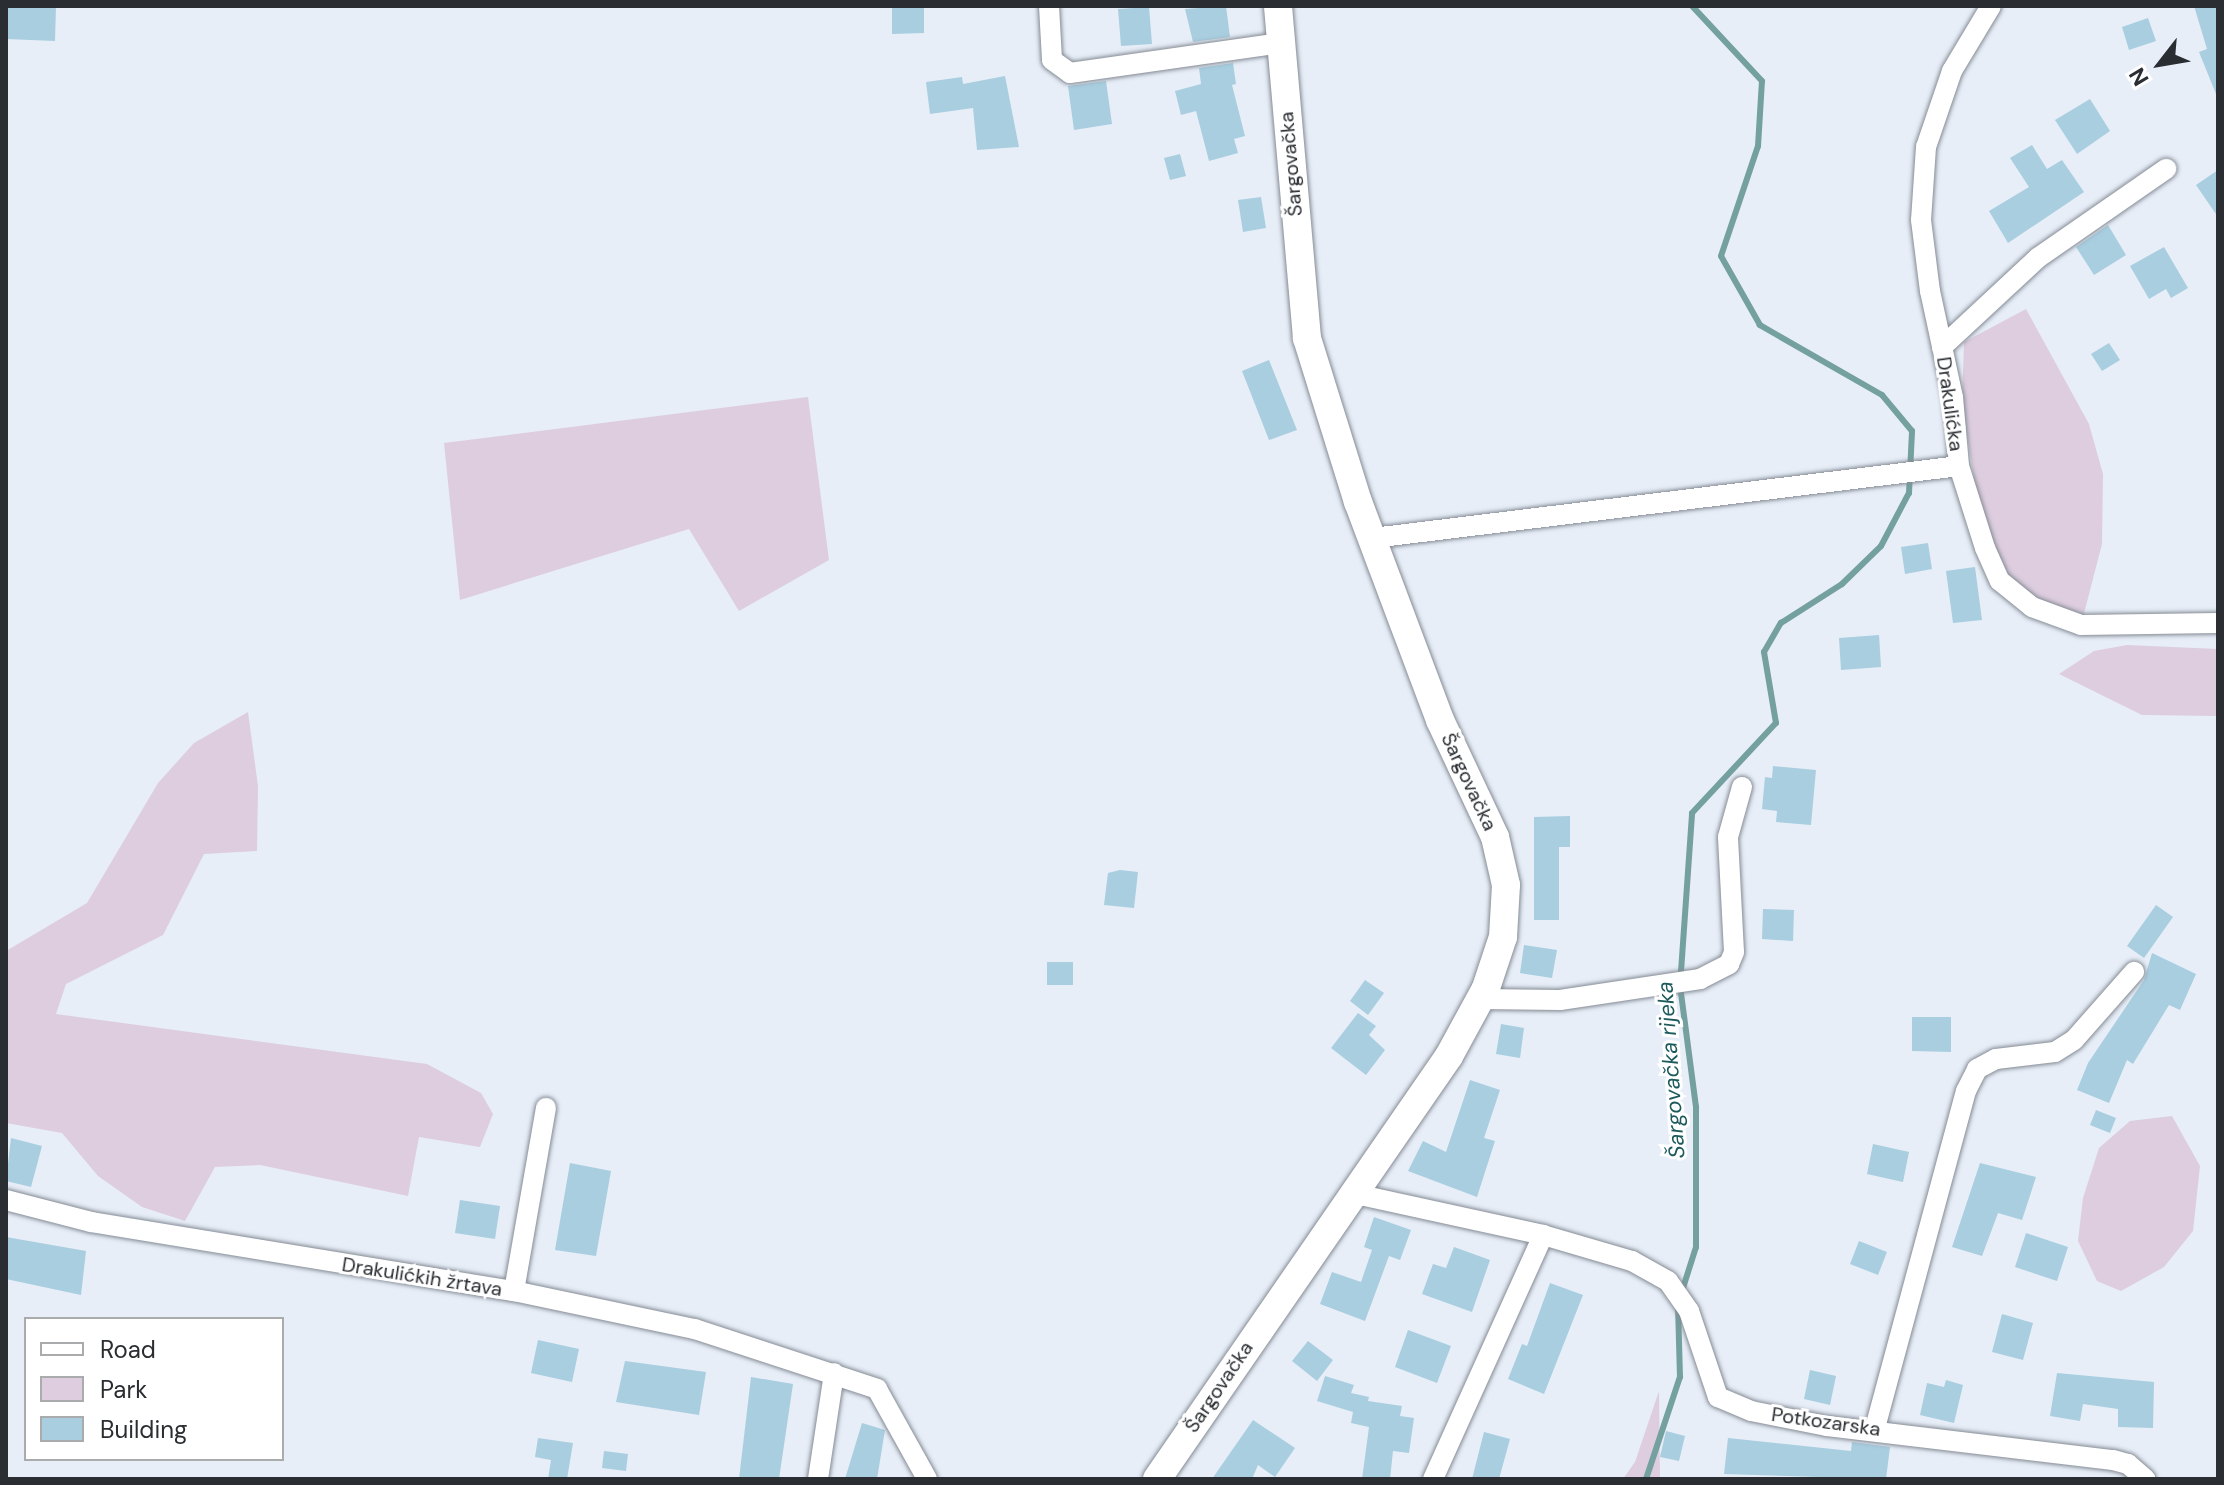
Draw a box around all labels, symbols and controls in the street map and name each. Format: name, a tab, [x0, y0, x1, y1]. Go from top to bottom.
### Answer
north arrow	[2120, 24, 2200, 104]
text: N	[2122, 62, 2156, 91]
street label: Šargovačka	[1274, 111, 1308, 217]
street label: Drakulićka	[1931, 355, 1969, 453]
street label: Šargovačka	[1436, 729, 1502, 835]
water label: Šargovačka rijeka	[1652, 981, 1690, 1159]
street label: Drakulićkih žrtava	[340, 1252, 504, 1302]
legend	[24, 1317, 284, 1461]
text: Road	[100, 1334, 156, 1365]
street label: Šargovačka	[1180, 1337, 1258, 1437]
text: Park	[100, 1374, 147, 1405]
street label: Potkozarska	[1770, 1402, 1882, 1442]
text: Building	[100, 1414, 187, 1445]

